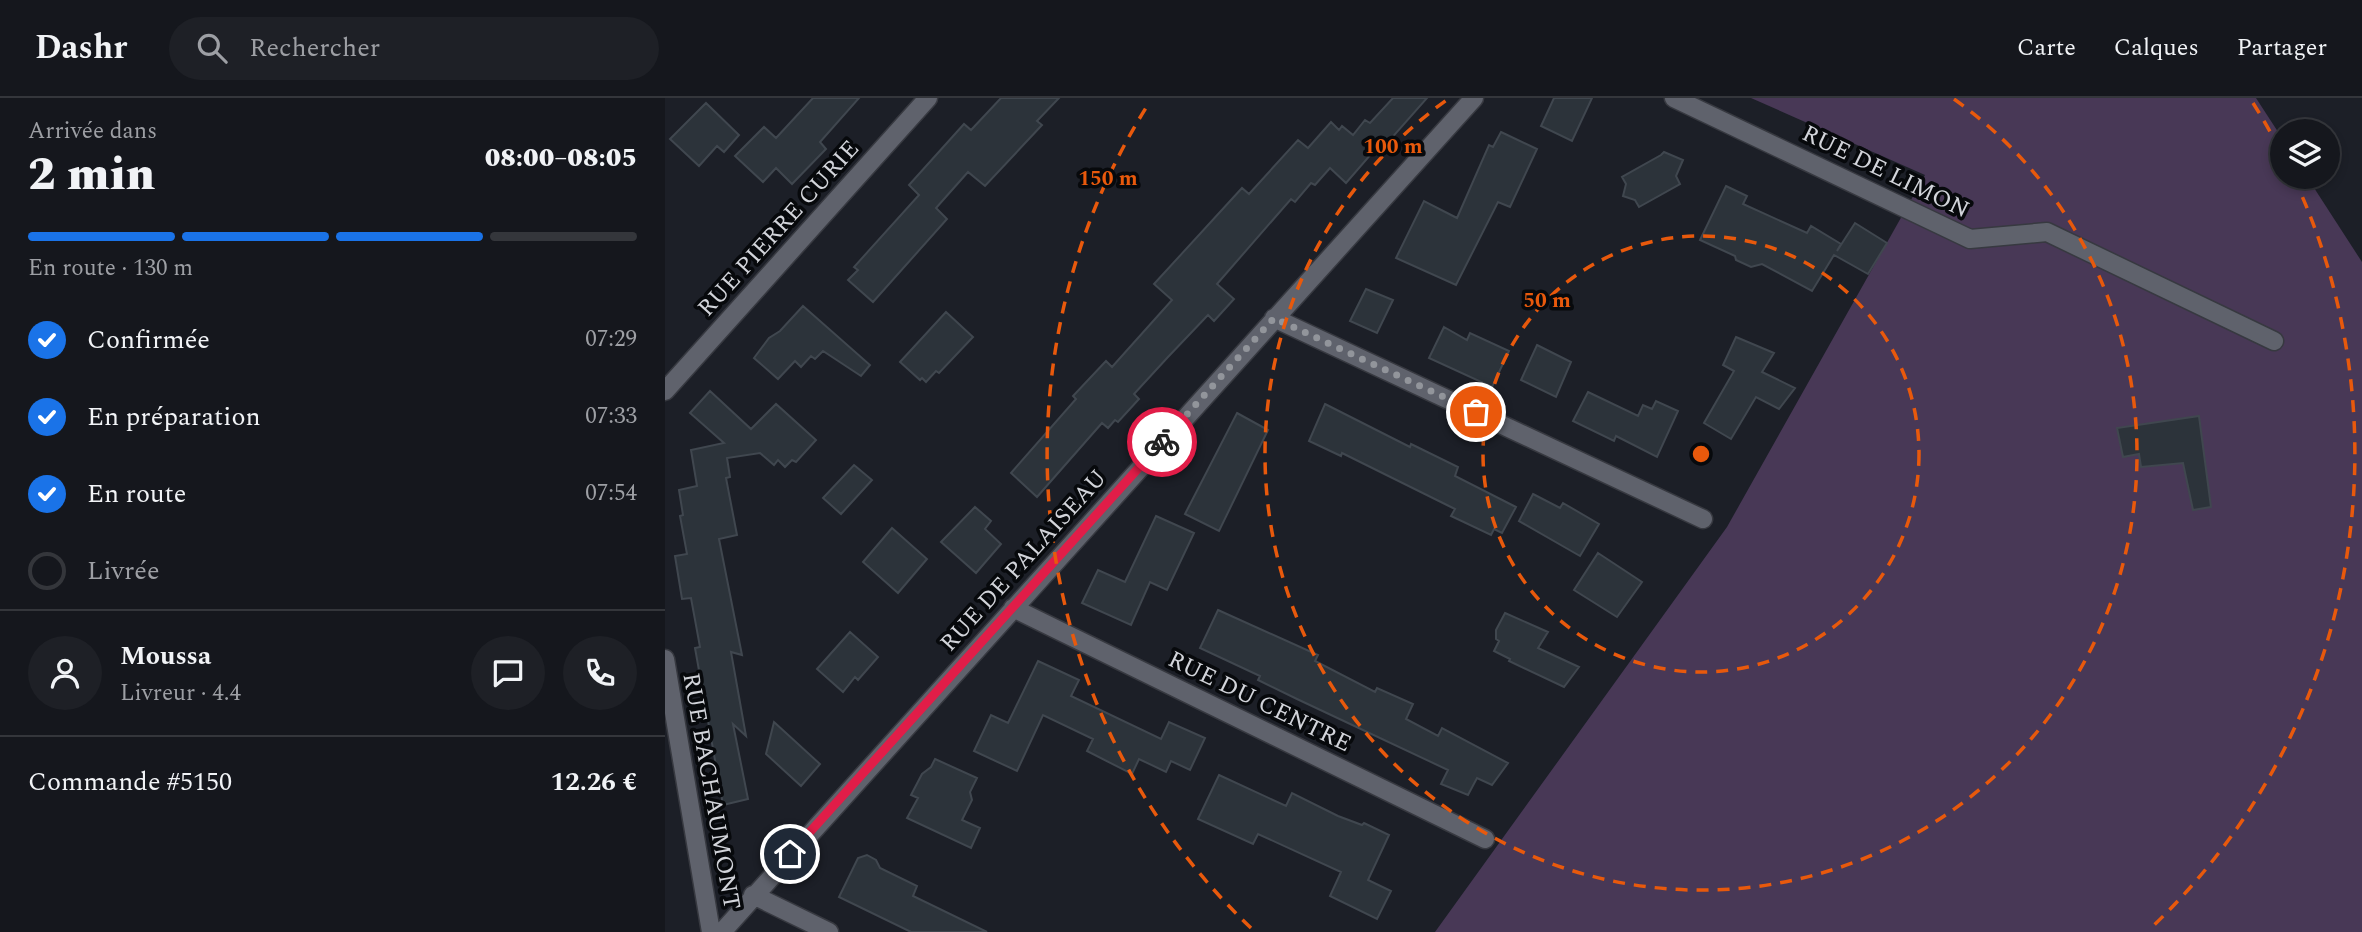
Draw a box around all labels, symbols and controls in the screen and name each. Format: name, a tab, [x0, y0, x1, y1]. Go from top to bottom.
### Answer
search box	[169, 17, 659, 80]
text: Dashr	[35, 23, 127, 73]
text: Rechercher	[249, 28, 380, 68]
icon: search	[193, 29, 231, 67]
text: Carte	[2017, 30, 2076, 66]
text: Calques	[2114, 30, 2199, 66]
text: Partager	[2237, 30, 2327, 66]
text: Arrivée dans	[28, 114, 157, 149]
street label: RUE DE LIMON	[1796, 116, 1975, 228]
map controls	[2270, 119, 2340, 189]
button: layers	[2270, 119, 2340, 189]
text: 100 m	[1363, 131, 1423, 163]
street label: RUE PIERRE CURIE	[689, 132, 868, 325]
text: 08:00–08:05	[485, 138, 637, 178]
text: 2 min	[28, 140, 155, 210]
text: 150 m	[1078, 163, 1138, 195]
text: En route · 130 m	[28, 251, 193, 286]
text: 50 m	[1523, 285, 1571, 317]
text: Confirmée	[87, 320, 210, 360]
icon: check	[28, 321, 66, 359]
text: 07:29	[585, 322, 637, 357]
pin	[1446, 382, 1506, 442]
icon: bag	[1457, 393, 1495, 431]
text: En préparation	[87, 397, 261, 437]
icon: check	[28, 398, 66, 436]
text: 07:33	[585, 399, 637, 434]
courier	[1127, 407, 1197, 477]
icon: bike	[1143, 423, 1181, 461]
centre of rings	[1689, 442, 1713, 466]
street label: RUE DE PALAISEAU	[932, 461, 1116, 660]
text: En route	[87, 474, 186, 514]
icon: check	[28, 475, 66, 513]
text: 07:54	[585, 476, 637, 511]
text: Livrée	[87, 551, 160, 591]
button: person	[28, 636, 102, 710]
text: Moussa	[120, 636, 211, 676]
button: chat	[471, 636, 545, 710]
button: phone	[563, 636, 637, 710]
street label: RUE DU CENTRE	[1162, 642, 1357, 762]
street label: RUE BACHAUMONT	[672, 670, 750, 912]
text: Livreur · 4.4	[120, 676, 241, 711]
text: Commande #5150	[28, 762, 232, 802]
text: 12.26 €	[551, 762, 637, 802]
pin	[760, 824, 820, 884]
icon: home	[771, 835, 809, 873]

